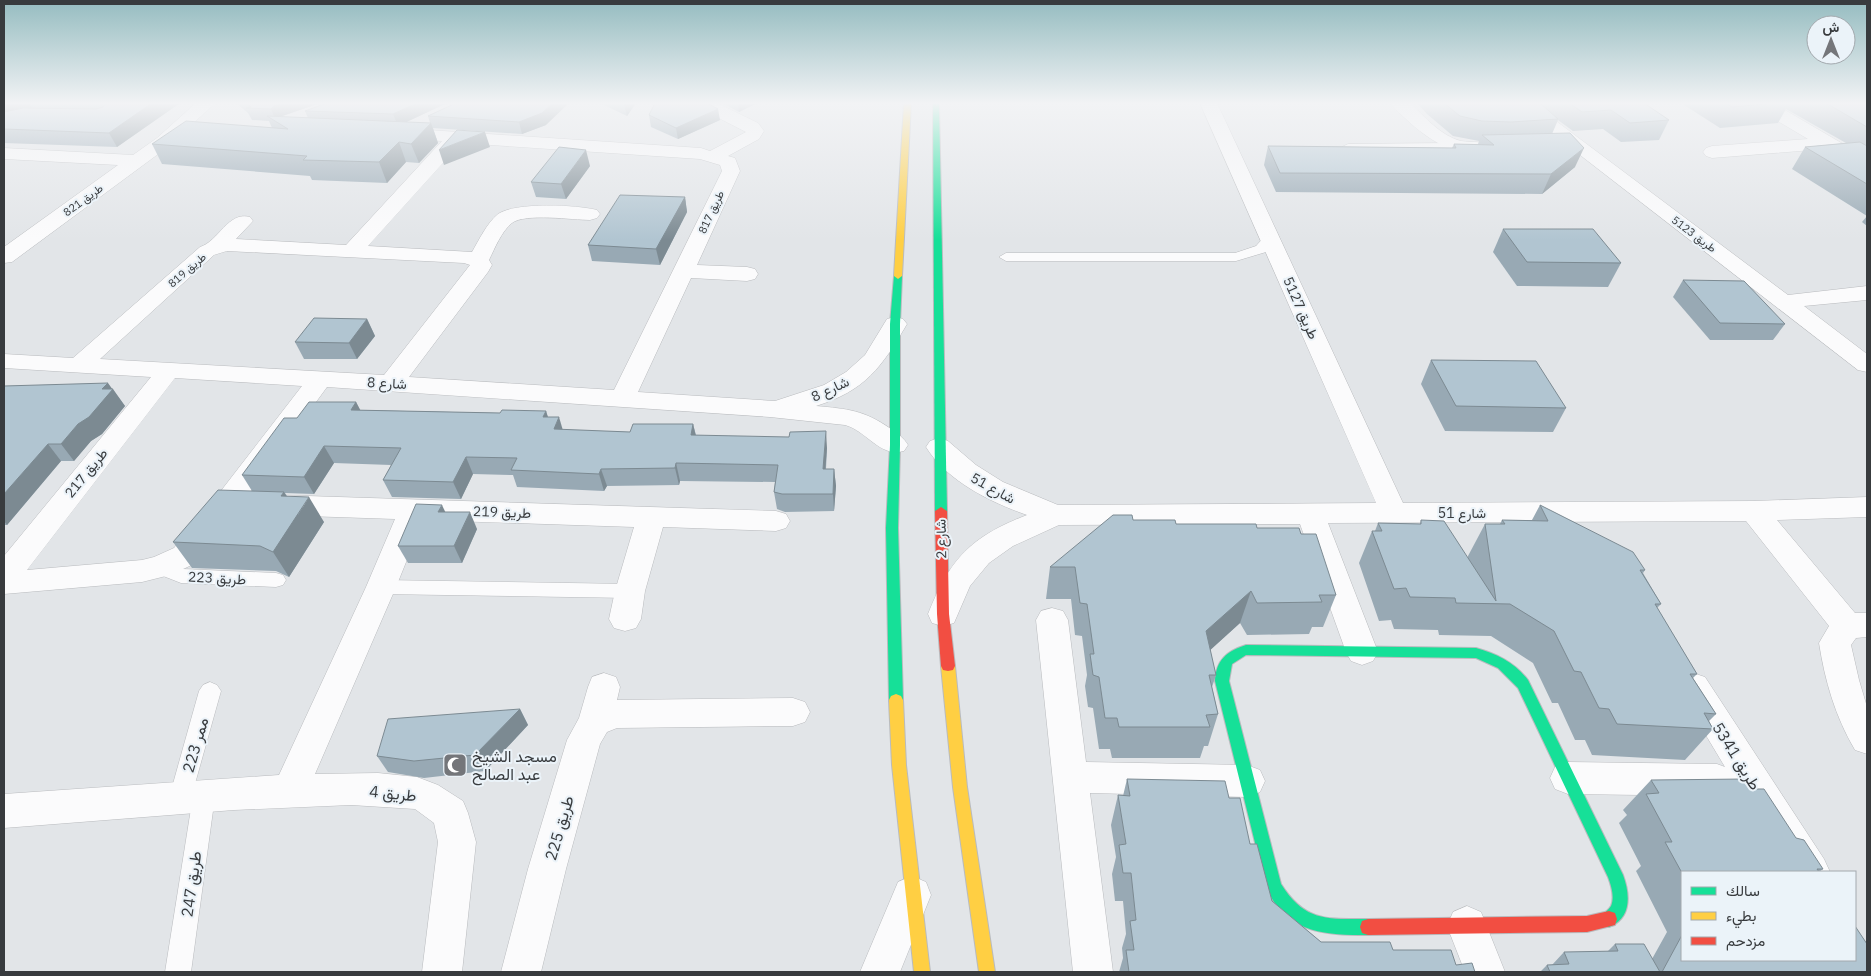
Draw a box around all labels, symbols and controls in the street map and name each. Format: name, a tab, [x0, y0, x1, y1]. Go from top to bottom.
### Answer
north arrow	[1806, 15, 1856, 65]
text: ش	[1823, 18, 1840, 36]
street label: طريق 821	[60, 181, 106, 219]
street label: طريق 817	[695, 188, 727, 236]
street label: طريق 5123	[1669, 213, 1719, 255]
street label: طريق 819	[165, 250, 209, 290]
street label: طريق 5127	[1279, 274, 1323, 342]
street label: شارع 8	[808, 372, 853, 407]
street label: شارع 8	[367, 373, 407, 395]
street label: طريق 217	[61, 445, 111, 501]
street label: شارع 51	[967, 468, 1018, 509]
street label: طريق 219	[473, 502, 531, 522]
street label: شارع 51	[1438, 504, 1486, 524]
street label: شارع 2	[932, 519, 952, 559]
street label: طريق 223	[187, 567, 247, 589]
street label: ممر 223	[178, 715, 213, 775]
street label: طريق 5341	[1708, 718, 1766, 794]
place label: مسجد الشيخ عبد الصالح	[472, 746, 557, 786]
mosque icon: مسجد الشيخ عبد الصالح	[442, 752, 468, 778]
street label: طريق 4	[368, 781, 418, 806]
street label: طريق 225	[540, 793, 579, 863]
street label: طريق 247	[176, 850, 207, 918]
legend	[1681, 871, 1856, 961]
text: سالك	[1726, 881, 1760, 900]
text: بطيء	[1726, 906, 1756, 929]
text: مزدحم	[1726, 931, 1765, 951]

